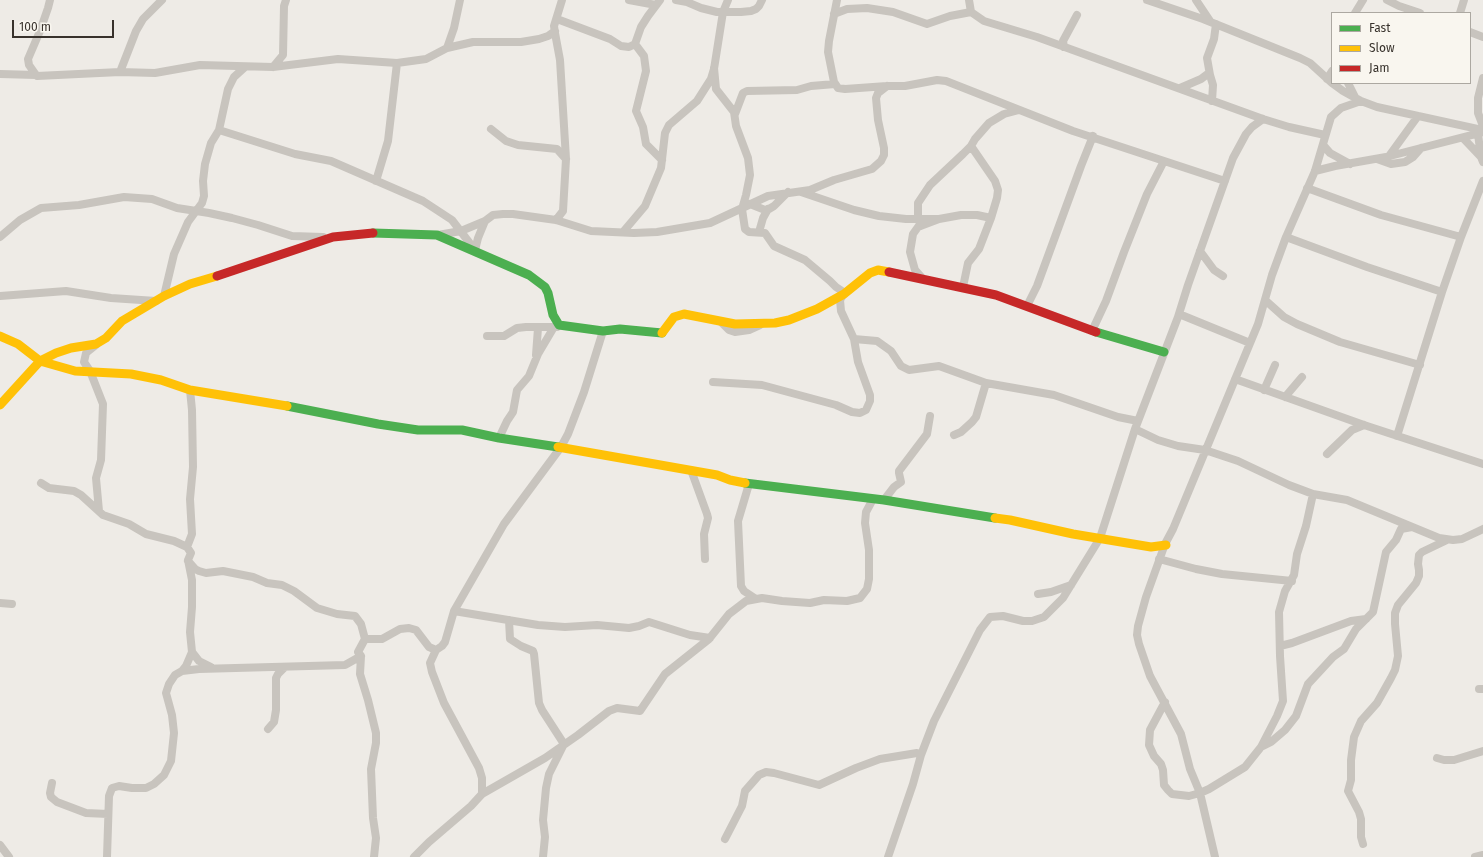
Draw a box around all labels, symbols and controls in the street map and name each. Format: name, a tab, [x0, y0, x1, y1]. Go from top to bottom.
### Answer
scale bar	[14, 12, 116, 38]
legend	[1331, 12, 1471, 84]
text: 100 m	[19, 20, 51, 34]
text: Fast	[1369, 21, 1391, 35]
text: Slow	[1369, 41, 1395, 55]
text: Jam	[1369, 61, 1389, 75]

